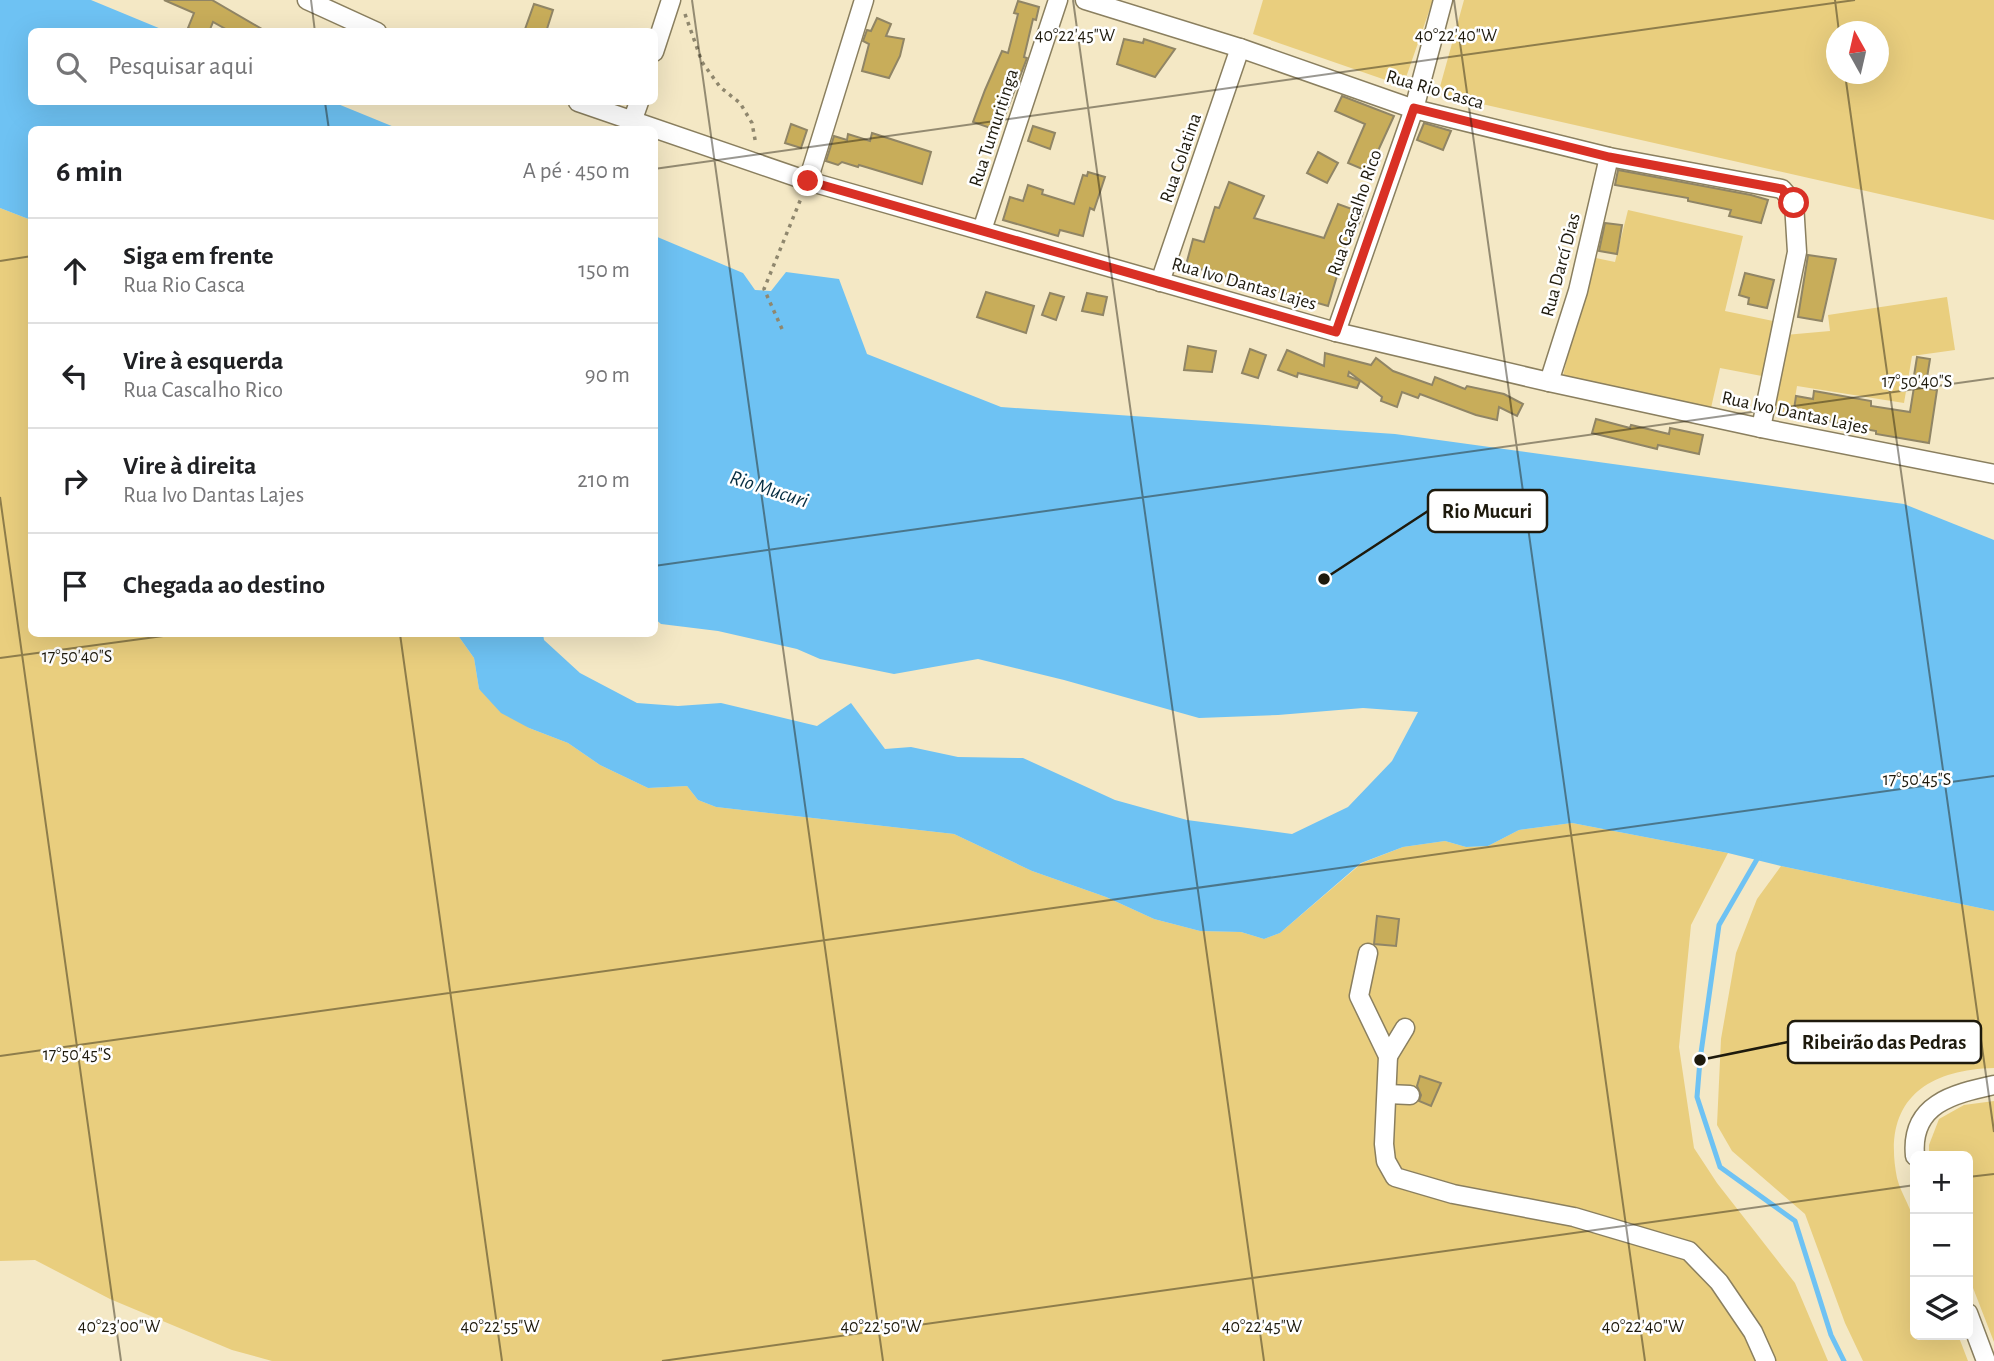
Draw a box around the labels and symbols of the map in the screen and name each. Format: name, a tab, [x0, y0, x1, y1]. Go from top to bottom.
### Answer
north arrow	[1826, 21, 1889, 84]
text: 40°22'45"W	[1035, 27, 1115, 45]
text: 40°22'40"W	[1415, 27, 1497, 45]
street label: Rua Tumuritinga	[966, 66, 1022, 189]
street label: Rua Rio Casca	[1384, 67, 1486, 113]
street label: Rua Colatina	[1157, 111, 1205, 205]
street label: Rua Cascalho Rico	[1324, 147, 1386, 279]
route end	[792, 165, 823, 196]
route start	[1778, 187, 1809, 218]
street label: Rua Darcí Dias	[1538, 211, 1584, 319]
street label: Rua Ivo Dantas Lajes	[1169, 254, 1319, 314]
text: 17°50'40"S	[1882, 373, 1952, 391]
street label: Rua Ivo Dantas Lajes	[1720, 388, 1870, 438]
water label: Rio Mucuri	[727, 466, 811, 512]
callout: Rio Mucuri	[1428, 490, 1547, 532]
text: Rio Mucuri	[1442, 501, 1532, 522]
text: 17°50'40"S	[42, 648, 112, 666]
text: 17°50'45"S	[1883, 771, 1951, 789]
callout: Ribeirão das Pedras	[1788, 1021, 1981, 1063]
text: Ribeirão das Pedras	[1802, 1032, 1966, 1053]
text: 17°50'45"S	[43, 1046, 111, 1064]
text: 40°23'00"W	[78, 1318, 160, 1336]
text: 40°22'55"W	[460, 1318, 540, 1336]
text: 40°22'50"W	[840, 1318, 922, 1336]
text: 40°22'45"W	[1222, 1318, 1302, 1336]
text: 40°22'40"W	[1602, 1318, 1684, 1336]

